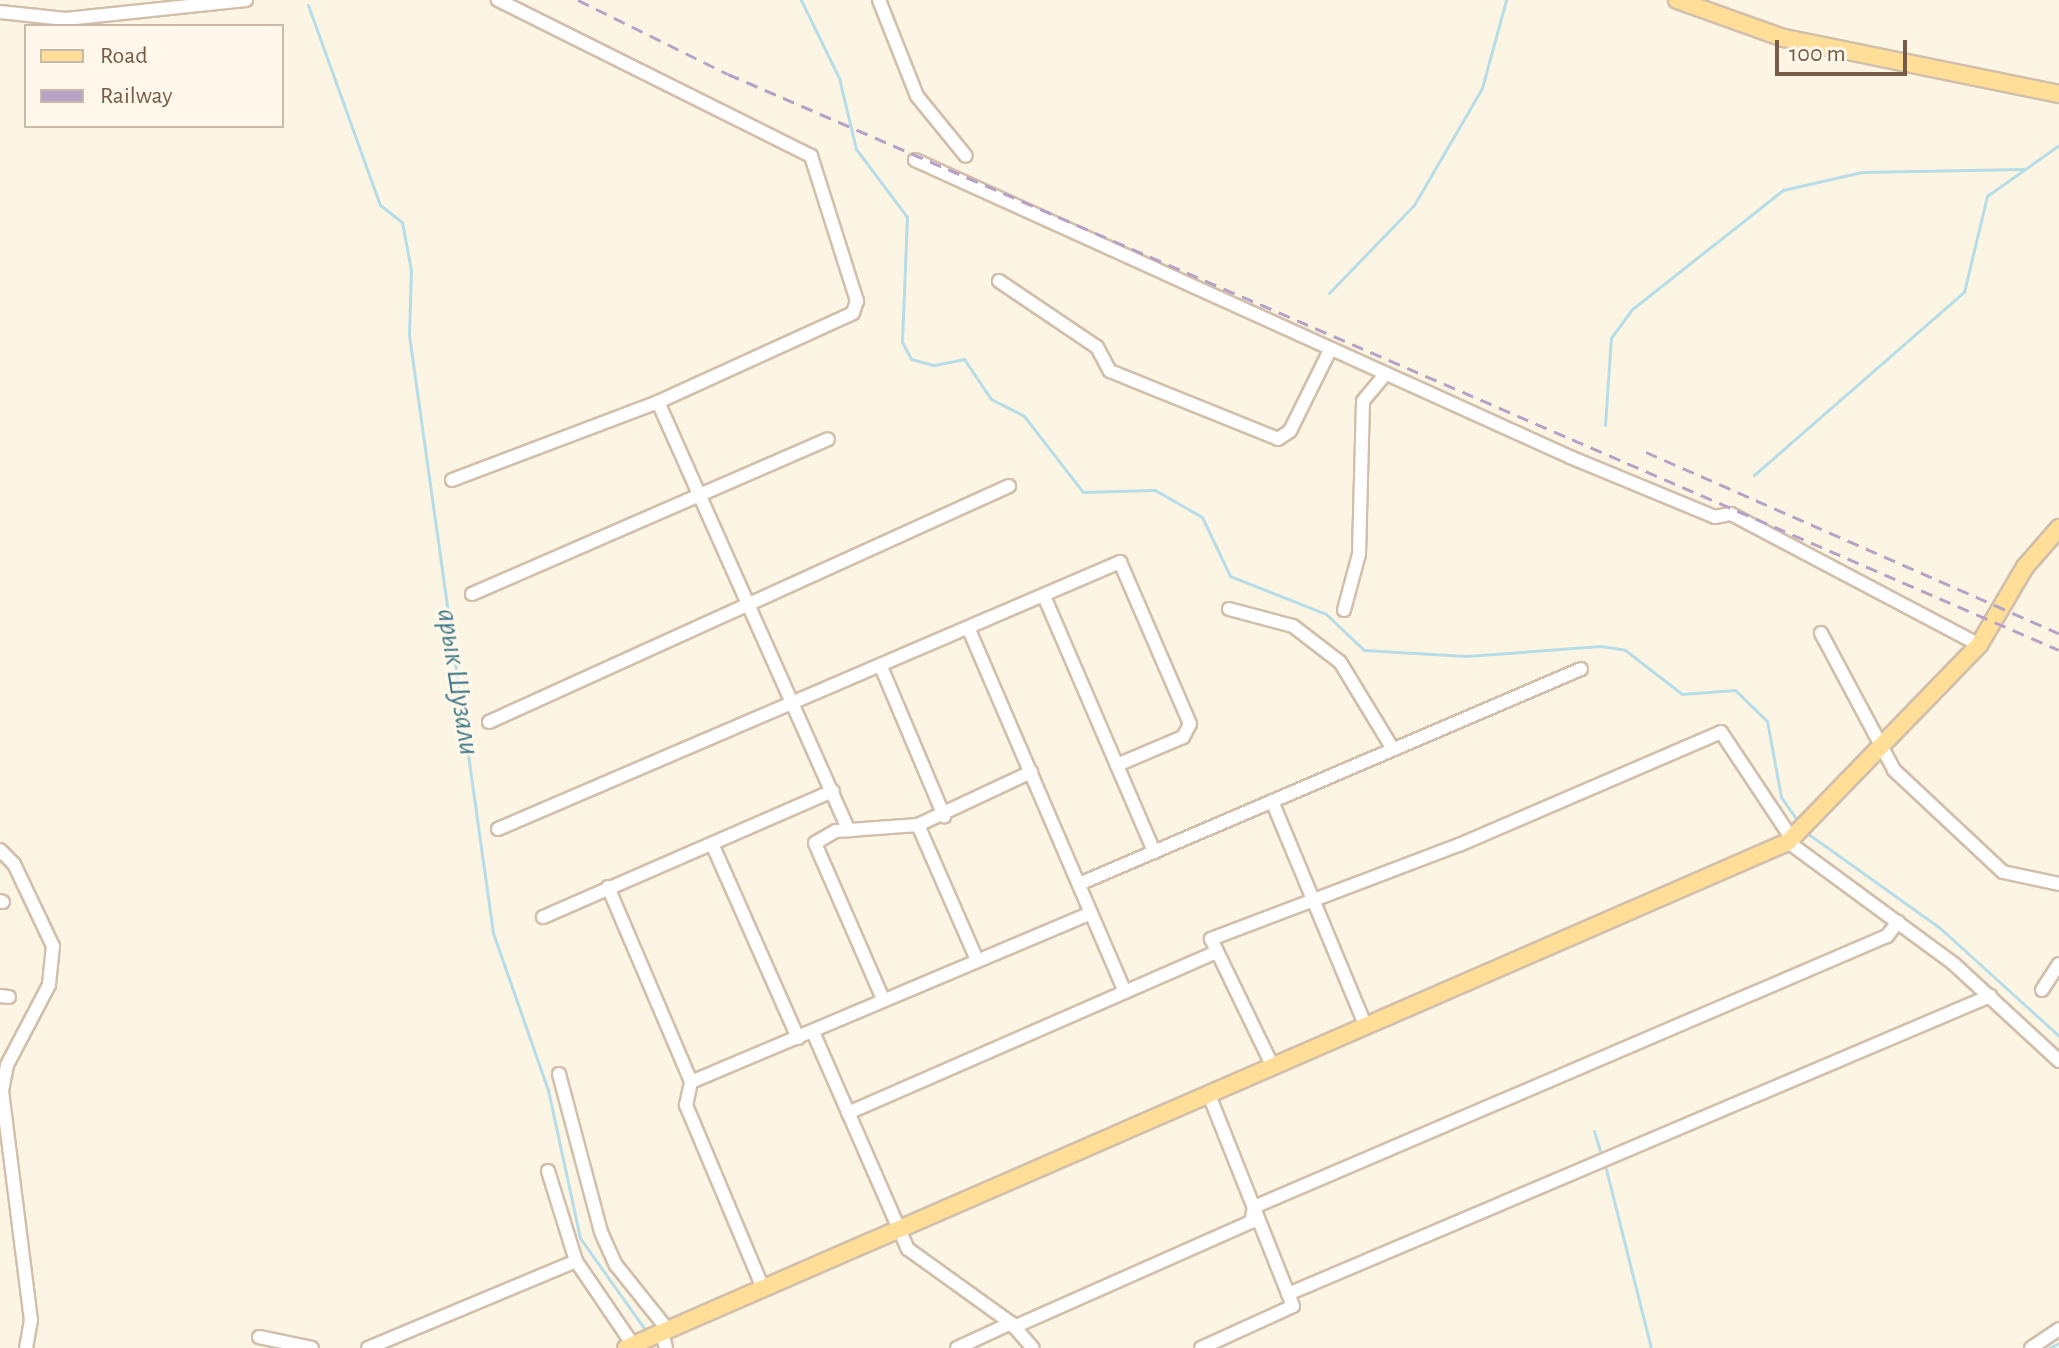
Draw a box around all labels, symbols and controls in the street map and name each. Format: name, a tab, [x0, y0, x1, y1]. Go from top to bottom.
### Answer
legend	[24, 24, 284, 128]
scale bar	[1779, 24, 1911, 74]
text: 100 m	[1789, 42, 1846, 66]
text: Road	[100, 44, 148, 68]
text: Railway	[100, 84, 172, 108]
water label: арык Шузали	[429, 606, 487, 758]

